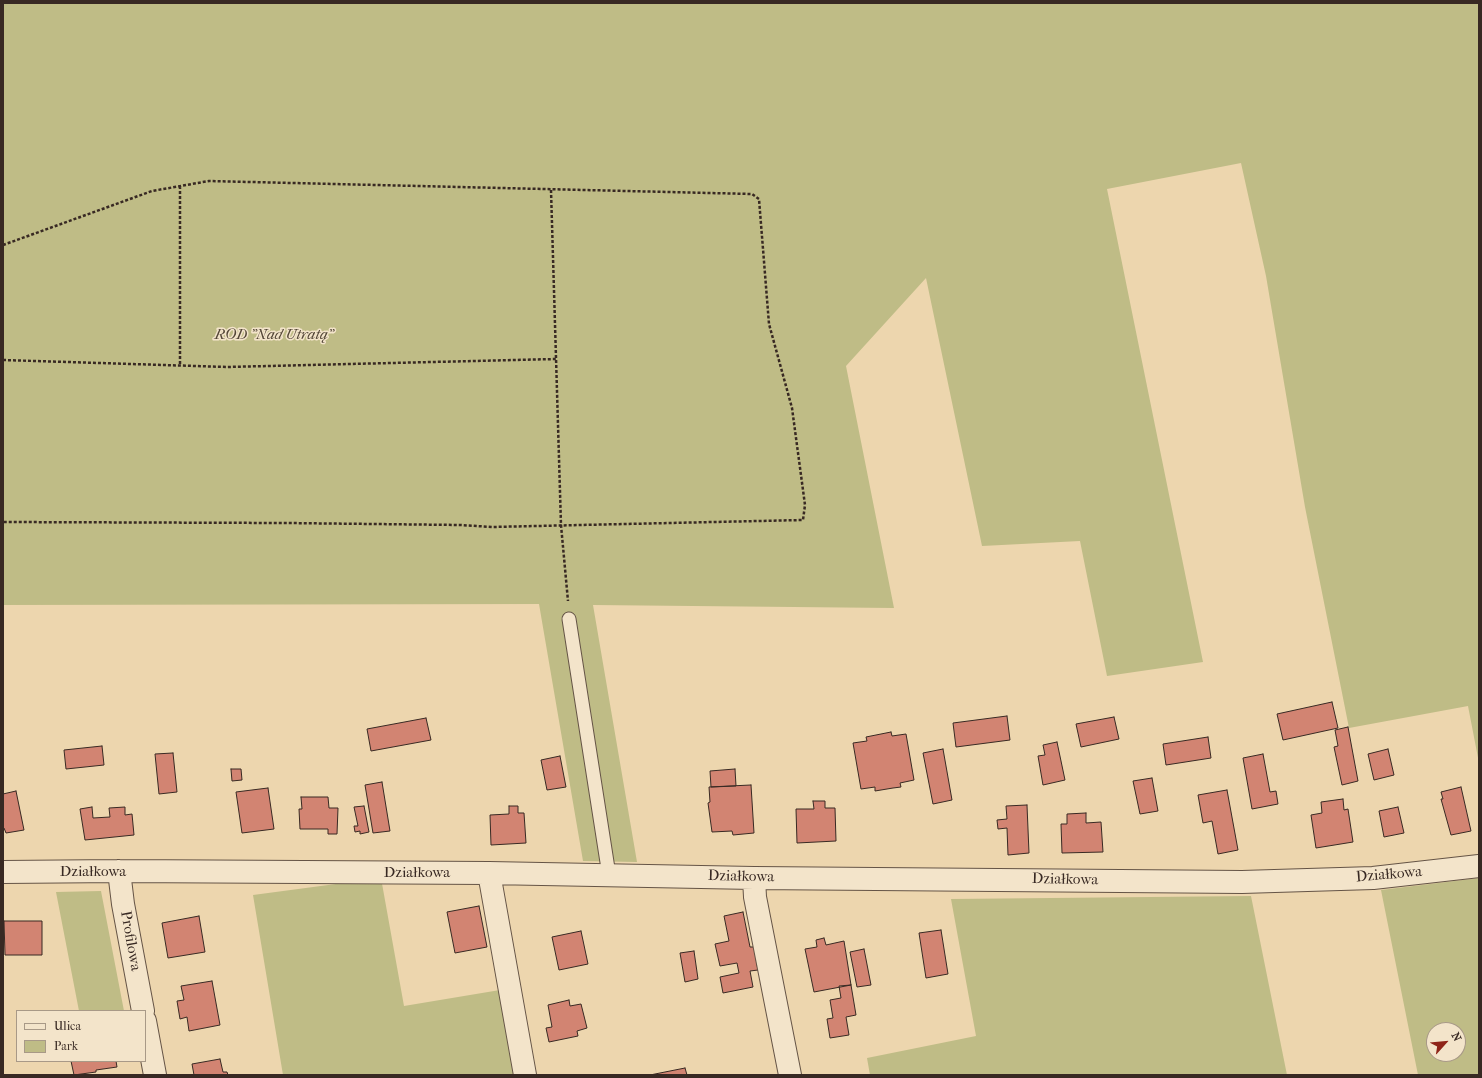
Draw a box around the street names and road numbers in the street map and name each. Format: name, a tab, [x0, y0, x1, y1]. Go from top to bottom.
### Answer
street label: Działkowa	[60, 863, 126, 881]
street label: Działkowa	[1355, 863, 1423, 887]
street label: Działkowa	[384, 864, 450, 882]
street label: Działkowa	[708, 867, 774, 887]
street label: Działkowa	[1032, 870, 1098, 890]
street label: Profilowa	[116, 910, 144, 972]

